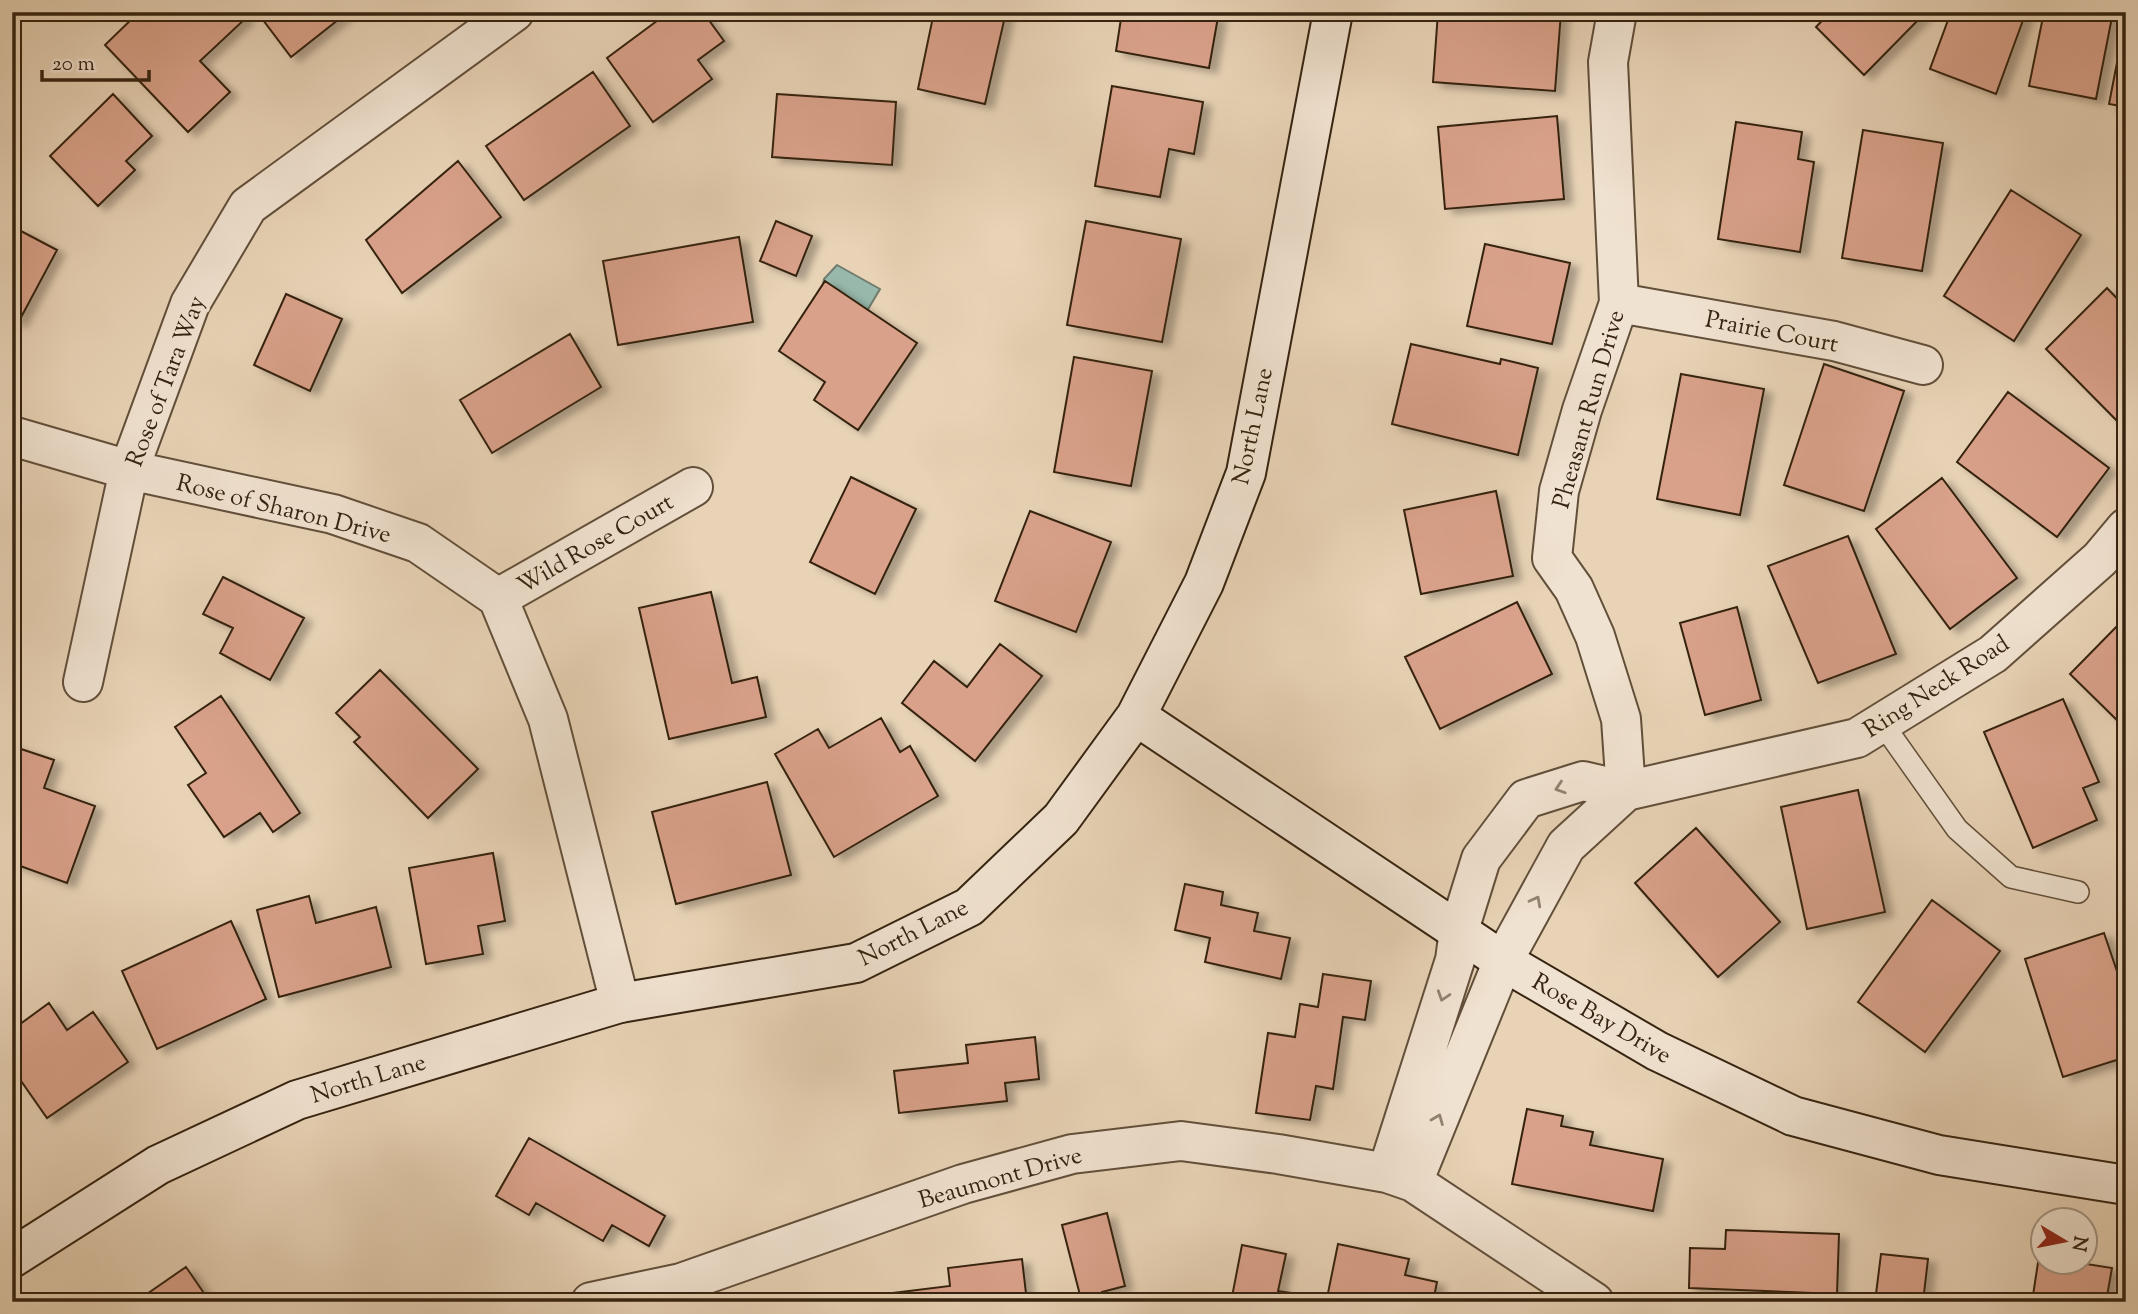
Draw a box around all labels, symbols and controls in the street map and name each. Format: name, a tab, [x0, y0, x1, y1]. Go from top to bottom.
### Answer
scale bar	[42, 38, 149, 82]
text: 20 m	[52, 50, 95, 80]
street label: Rose of Tara Way	[119, 291, 215, 472]
street label: Prairie Court	[1702, 303, 1841, 363]
street label: Pheasant Run Drive	[1545, 306, 1634, 513]
street label: North Lane	[1225, 365, 1283, 488]
street label: Rose of Sharon Drive	[173, 467, 394, 553]
street label: Wild Rose Court	[512, 486, 680, 603]
street label: Ring Neck Road	[1858, 628, 2017, 748]
one-way arrow	[1555, 780, 1567, 794]
street label: North Lane	[853, 892, 975, 976]
one-way arrow	[1527, 896, 1541, 909]
street label: Rose Bay Drive	[1525, 966, 1677, 1073]
one-way arrow	[1437, 990, 1452, 1002]
street label: North Lane	[307, 1046, 430, 1114]
one-way arrow	[1430, 1114, 1444, 1126]
street label: Beaumont Drive	[915, 1139, 1086, 1219]
north arrow	[2030, 1206, 2100, 1276]
text: N	[2064, 1234, 2093, 1253]

